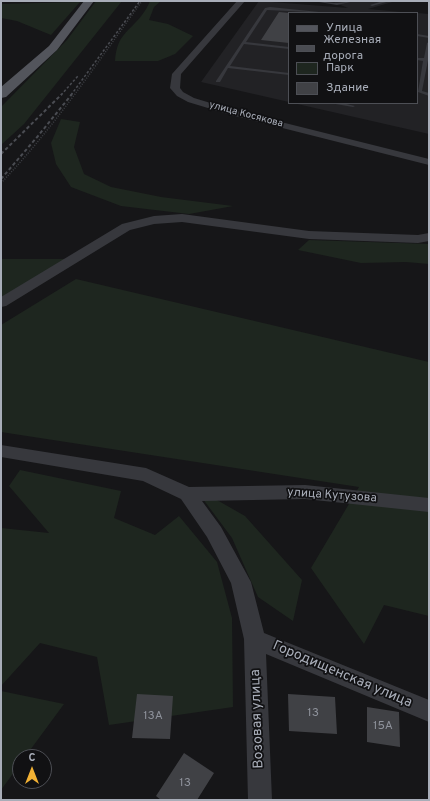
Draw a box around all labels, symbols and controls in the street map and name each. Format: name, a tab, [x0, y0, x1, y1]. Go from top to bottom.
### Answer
legend	[288, 12, 418, 104]
text: Улица	[326, 20, 362, 36]
text: Железная дорога	[323, 32, 381, 64]
text: Парк	[326, 60, 354, 76]
text: Здание	[326, 80, 369, 96]
street label: улица Косякова	[208, 99, 284, 131]
street label: улица Кутузова	[287, 486, 377, 506]
street label: Городищенская улица	[270, 638, 414, 712]
street label: Возовая улица	[248, 669, 268, 769]
house number: 13	[307, 707, 319, 721]
house number: 13А	[143, 710, 163, 724]
house number: 15А	[373, 720, 393, 734]
north arrow	[12, 749, 52, 789]
text: С	[28, 751, 36, 765]
house number: 13	[179, 777, 191, 791]

